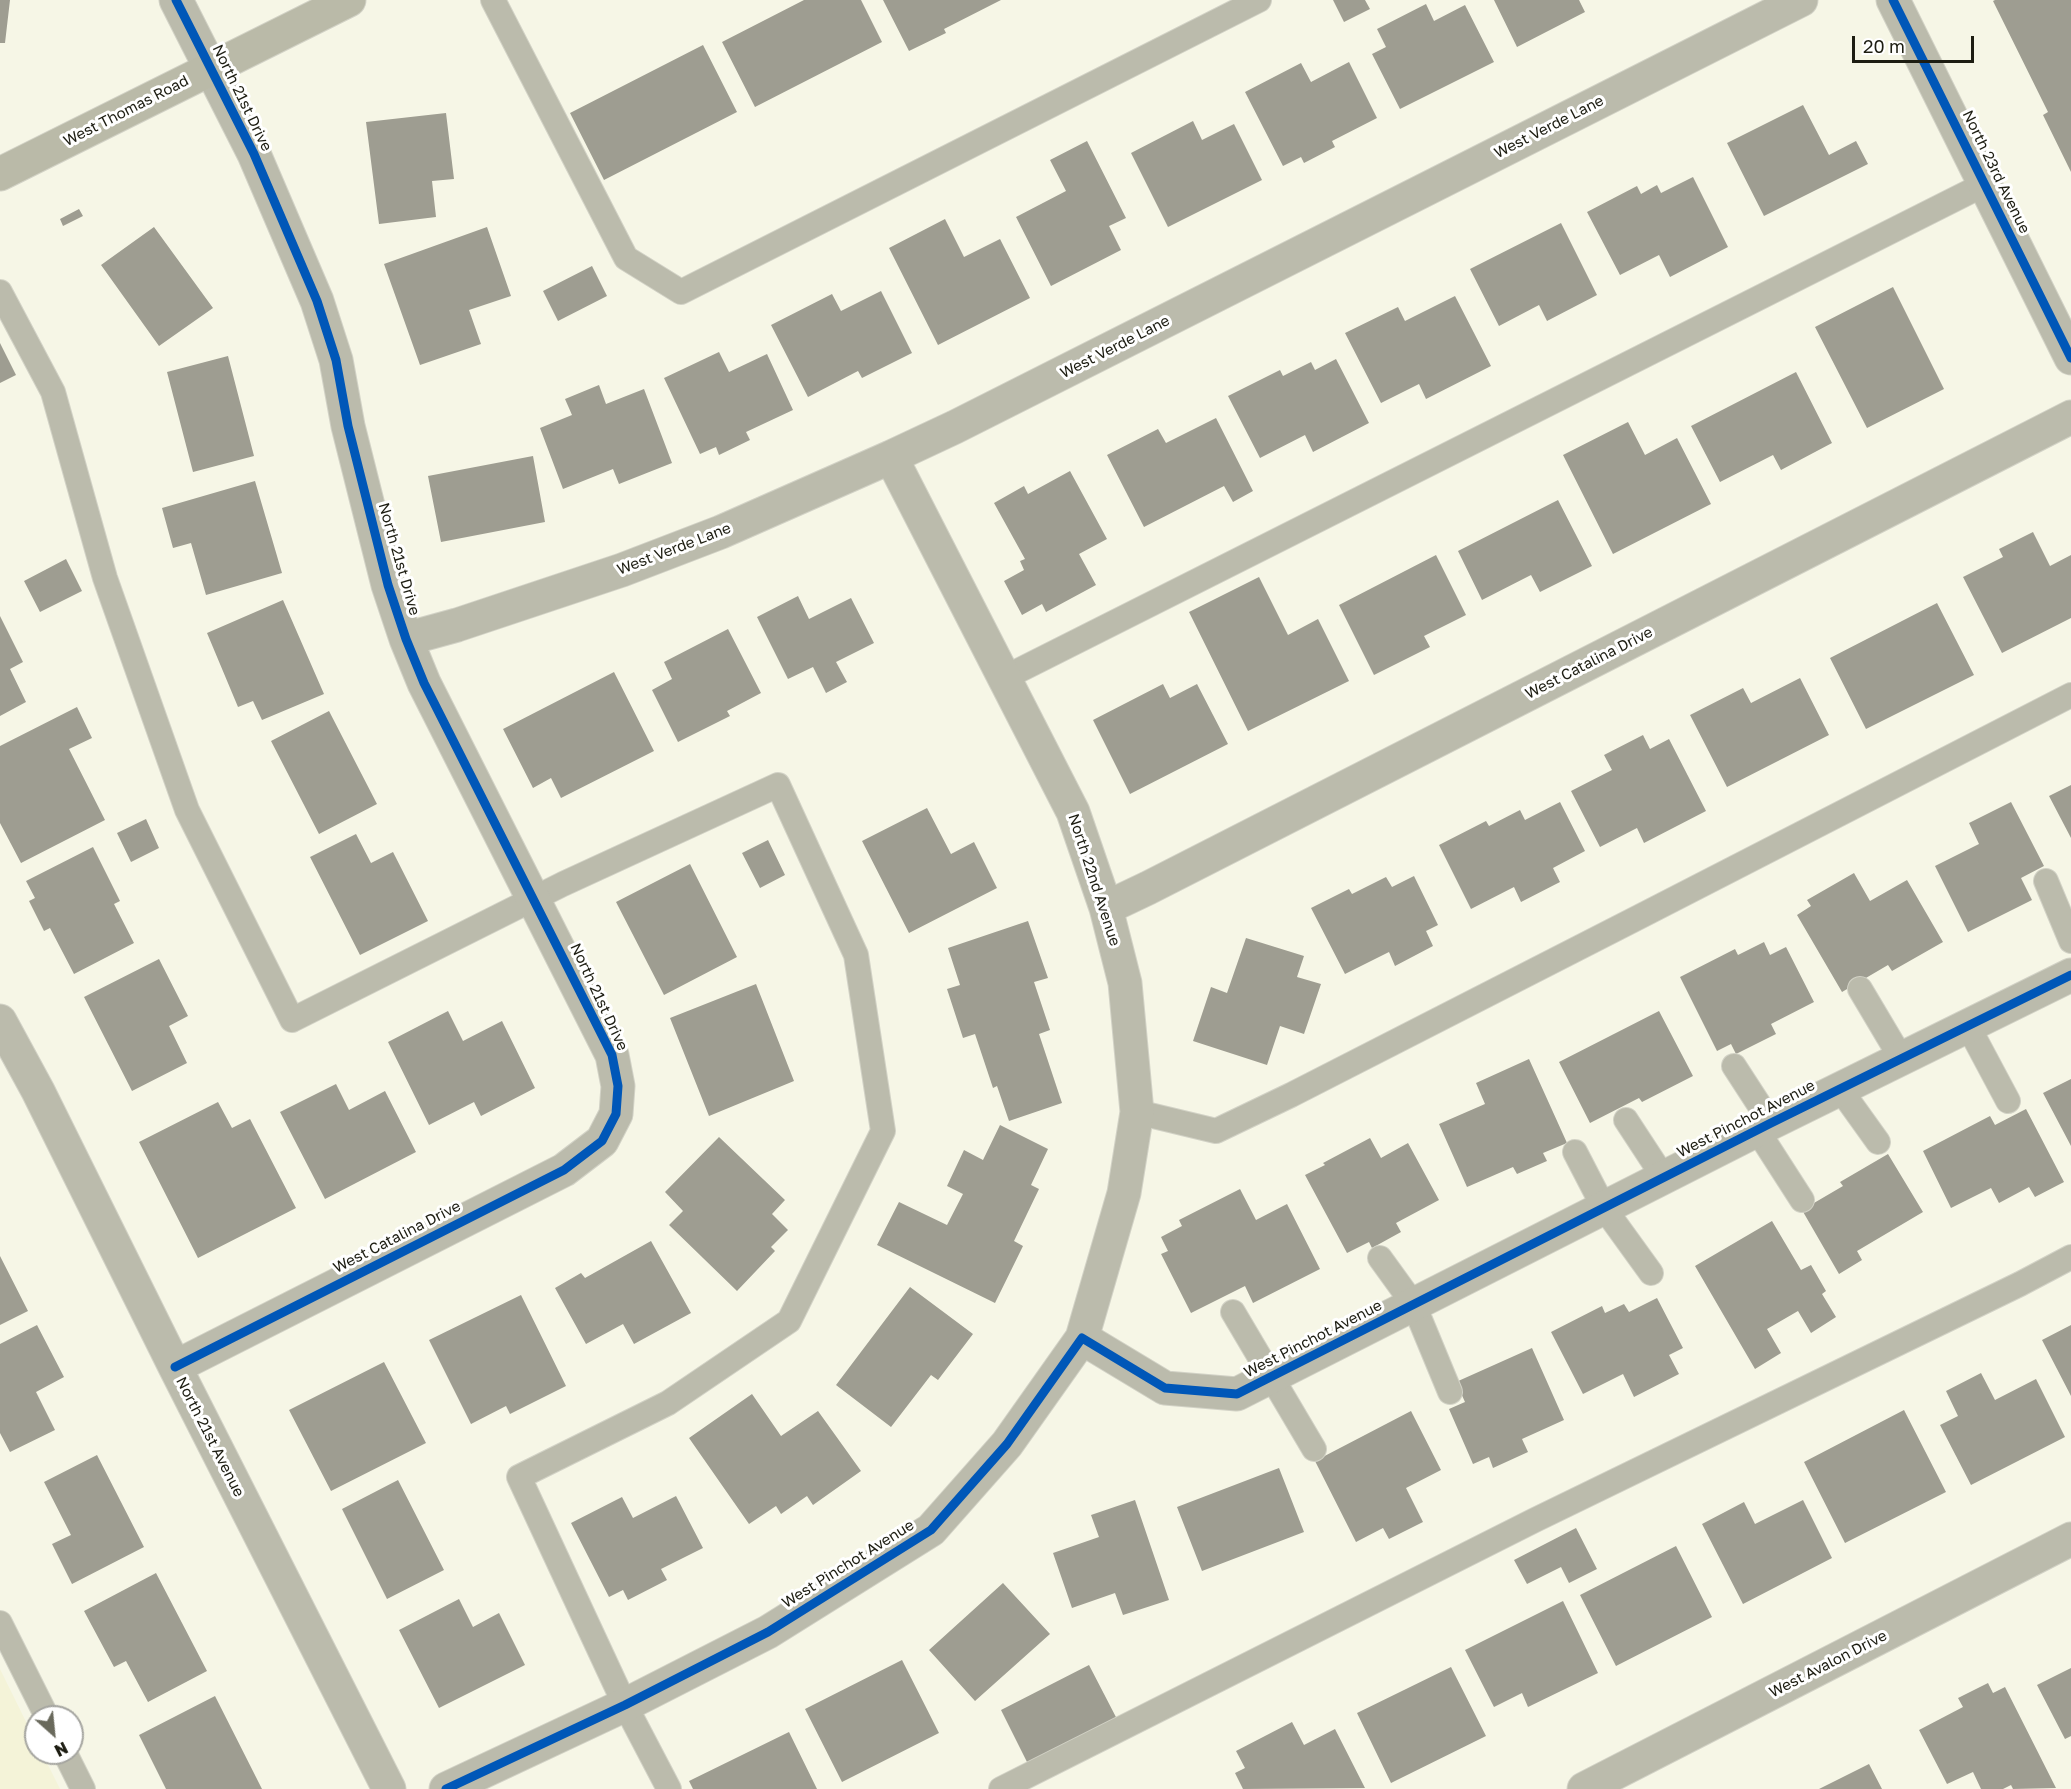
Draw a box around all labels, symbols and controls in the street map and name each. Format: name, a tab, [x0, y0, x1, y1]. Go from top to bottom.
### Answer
scale bar	[1855, 24, 1976, 62]
text: 20 m	[1863, 35, 1905, 57]
street label: North 21st Drive	[208, 42, 276, 154]
street label: West Thomas Road	[60, 72, 192, 150]
street label: West Verde Lane	[1491, 92, 1607, 162]
street label: North 23rd Avenue	[1958, 108, 2034, 236]
street label: West Verde Lane	[1057, 312, 1173, 382]
street label: North 21st Drive	[374, 501, 424, 617]
street label: West Verde Lane	[615, 519, 733, 579]
street label: West Catalina Drive	[1522, 623, 1656, 703]
street label: North 22nd Avenue	[1064, 812, 1124, 948]
street label: North 21st Drive	[566, 940, 632, 1054]
street label: West Pinchot Avenue	[1674, 1076, 1818, 1162]
street label: West Catalina Drive	[330, 1197, 464, 1277]
street label: West Pinchot Avenue	[1241, 1296, 1385, 1382]
street label: North 21st Avenue	[172, 1374, 248, 1500]
street label: West Pinchot Avenue	[779, 1516, 917, 1612]
street label: West Avalon Drive	[1766, 1627, 1890, 1701]
north arrow	[24, 1705, 84, 1765]
text: N	[51, 1738, 71, 1761]

